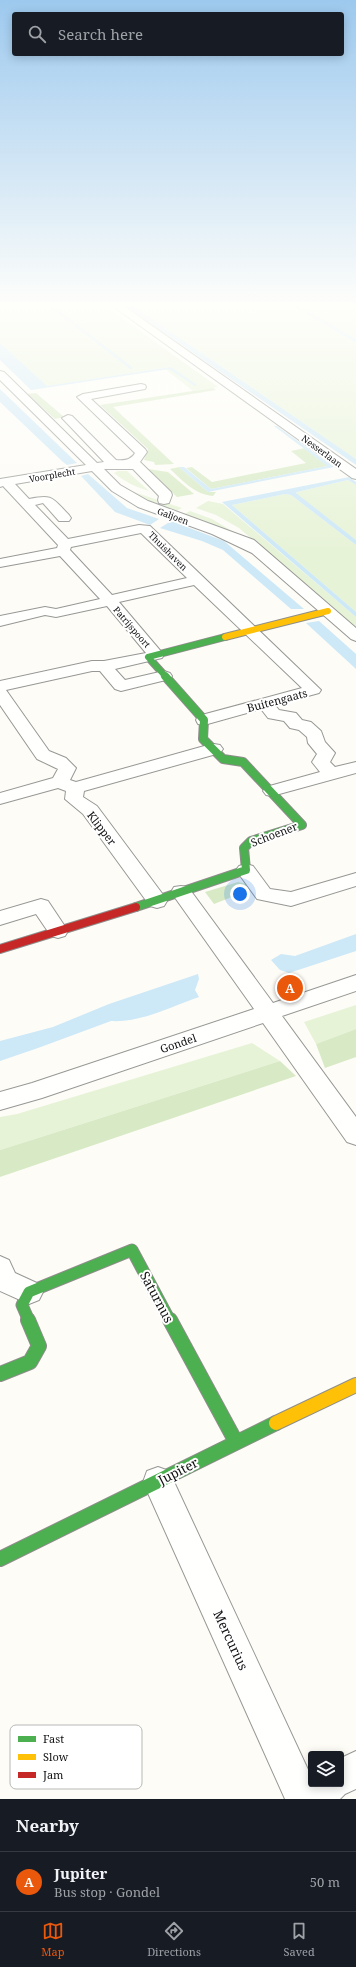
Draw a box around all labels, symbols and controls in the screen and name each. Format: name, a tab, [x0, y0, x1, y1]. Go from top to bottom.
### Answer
search box	[12, 12, 344, 56]
icon: search	[26, 23, 48, 45]
text: Search here	[58, 24, 143, 44]
street label: Nesserlaan	[299, 432, 345, 470]
street label: Voorplecht	[28, 465, 76, 485]
street label: Galjoen	[155, 504, 191, 528]
street label: Thuishaven	[146, 529, 191, 574]
street label: Patrijspoort	[110, 604, 154, 650]
street label: Buitengaats	[245, 685, 309, 715]
street label: Klipper	[84, 808, 120, 849]
street label: Schoener	[249, 818, 300, 850]
your location	[230, 884, 250, 904]
pin: A	[277, 973, 303, 1003]
street label: Gondel	[158, 1030, 199, 1056]
street label: Saturnus	[136, 1268, 178, 1326]
street label: Jupiter	[154, 1453, 201, 1489]
street label: Mercurius	[209, 1607, 253, 1673]
legend	[10, 1725, 142, 1789]
text: Fast	[43, 1731, 64, 1746]
text: Slow	[43, 1749, 69, 1764]
map controls	[308, 1751, 344, 1787]
button: layers	[308, 1751, 344, 1787]
text: Jam	[42, 1767, 64, 1782]
text: Nearby	[16, 1814, 79, 1837]
text: Jupiter	[54, 1863, 107, 1883]
text: A	[24, 1873, 34, 1891]
text: 50 m	[310, 1873, 340, 1891]
text: Bus stop · Gondel	[54, 1883, 160, 1901]
tab: Map	[41, 1920, 65, 1959]
tab: Directions	[147, 1920, 201, 1959]
tab: Saved	[284, 1920, 315, 1959]

